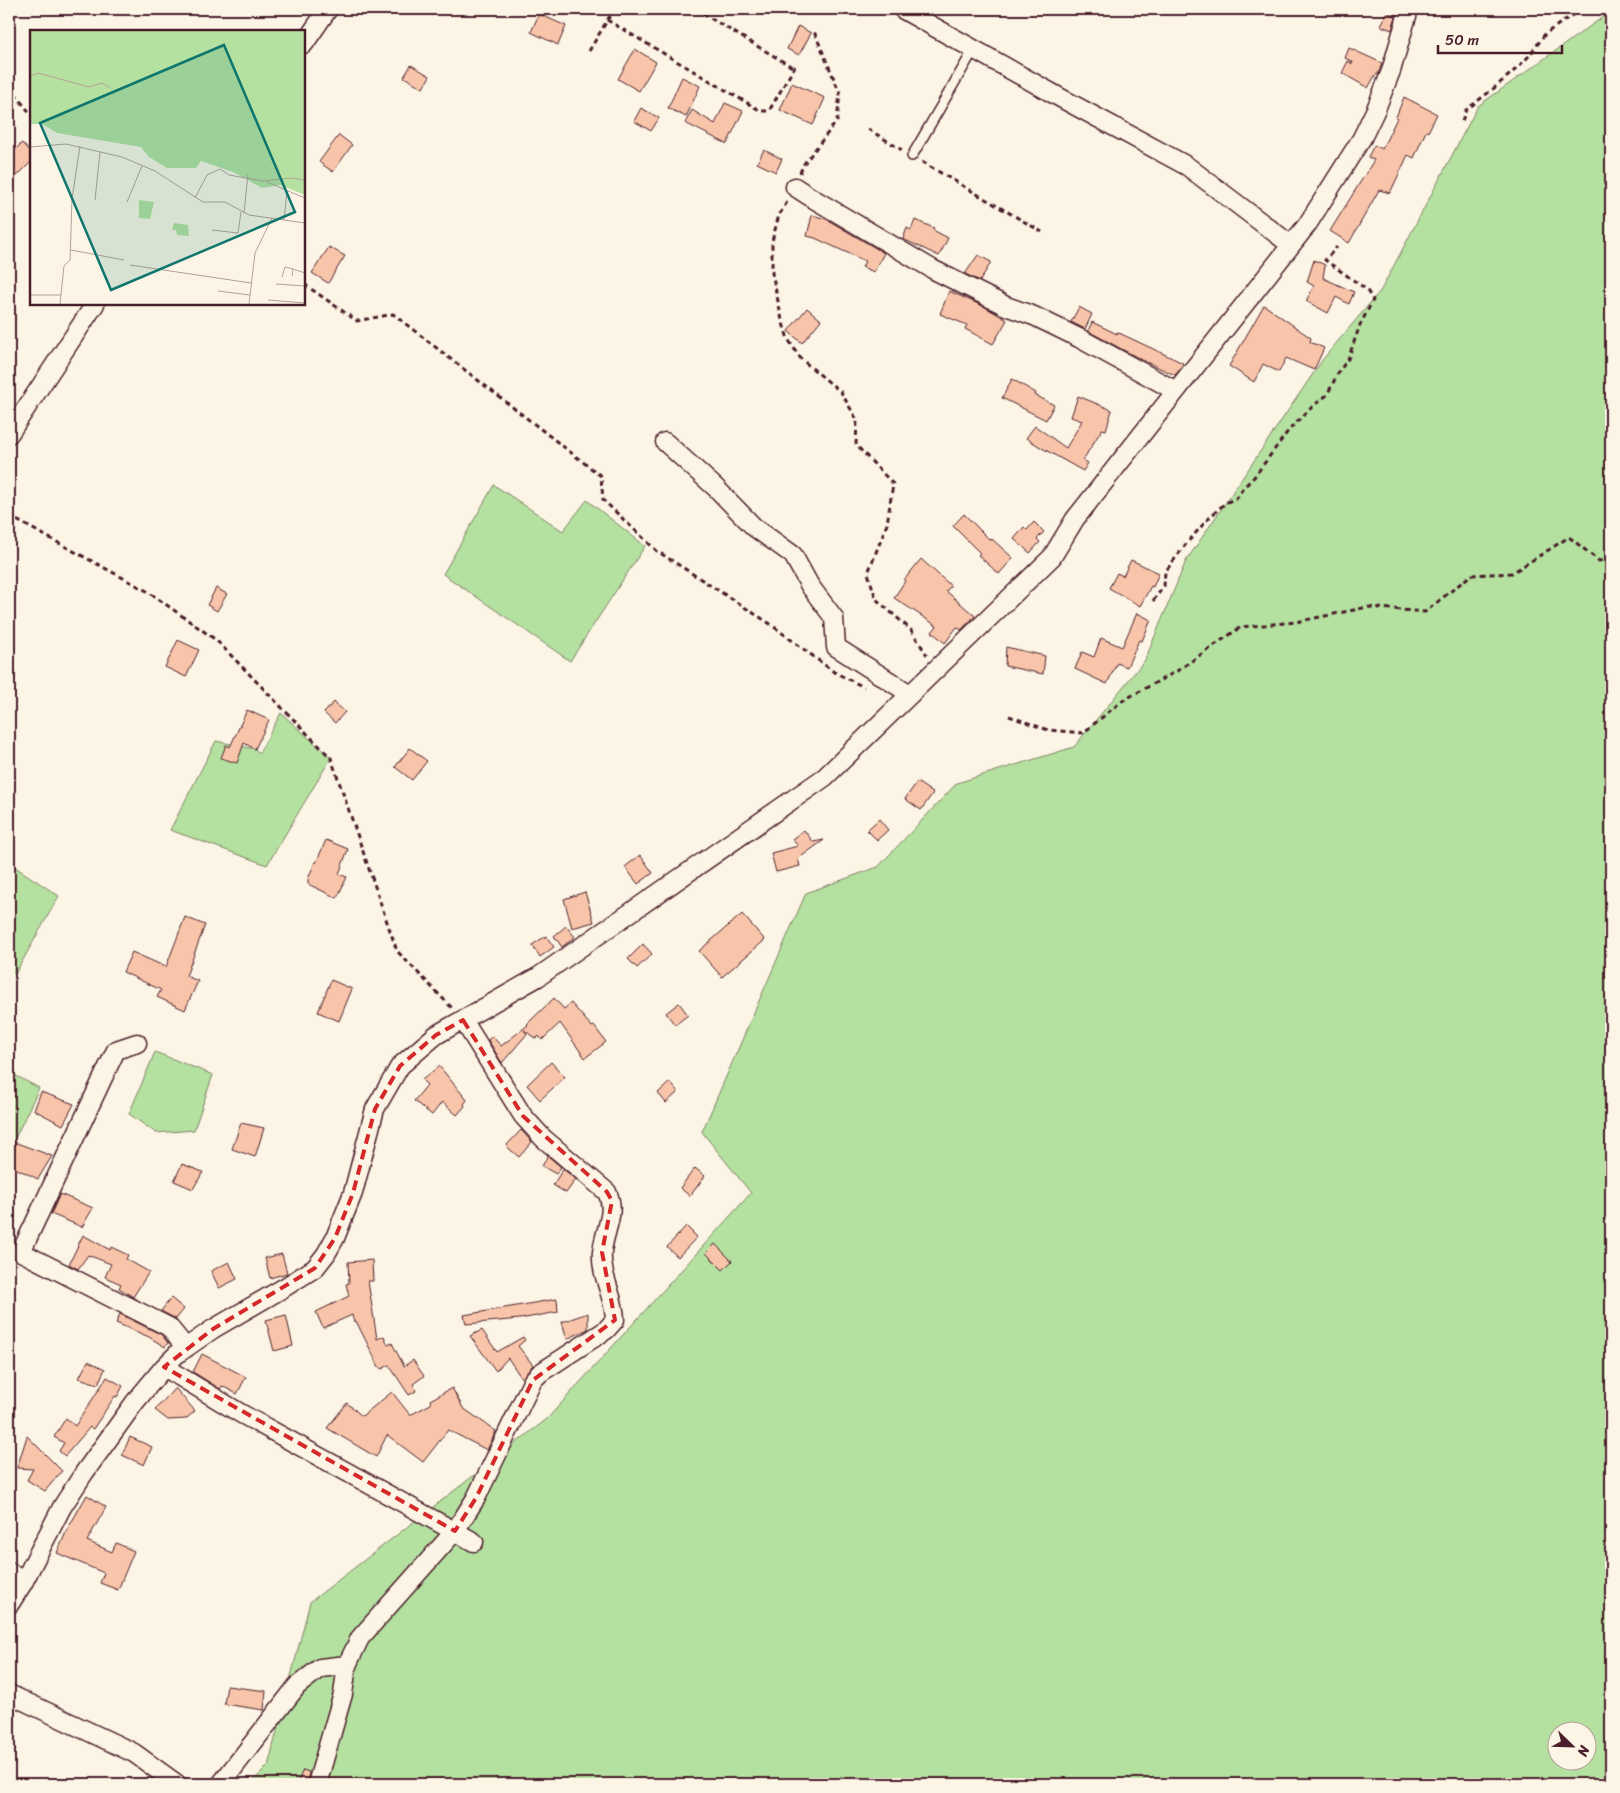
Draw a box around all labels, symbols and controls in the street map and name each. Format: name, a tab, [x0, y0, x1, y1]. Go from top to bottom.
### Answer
scale bar	[1438, 22, 1561, 54]
text: 50 m	[1445, 27, 1480, 53]
inset map	[30, 30, 305, 305]
north arrow	[1548, 1720, 1598, 1770]
text: N	[1570, 1741, 1597, 1761]

